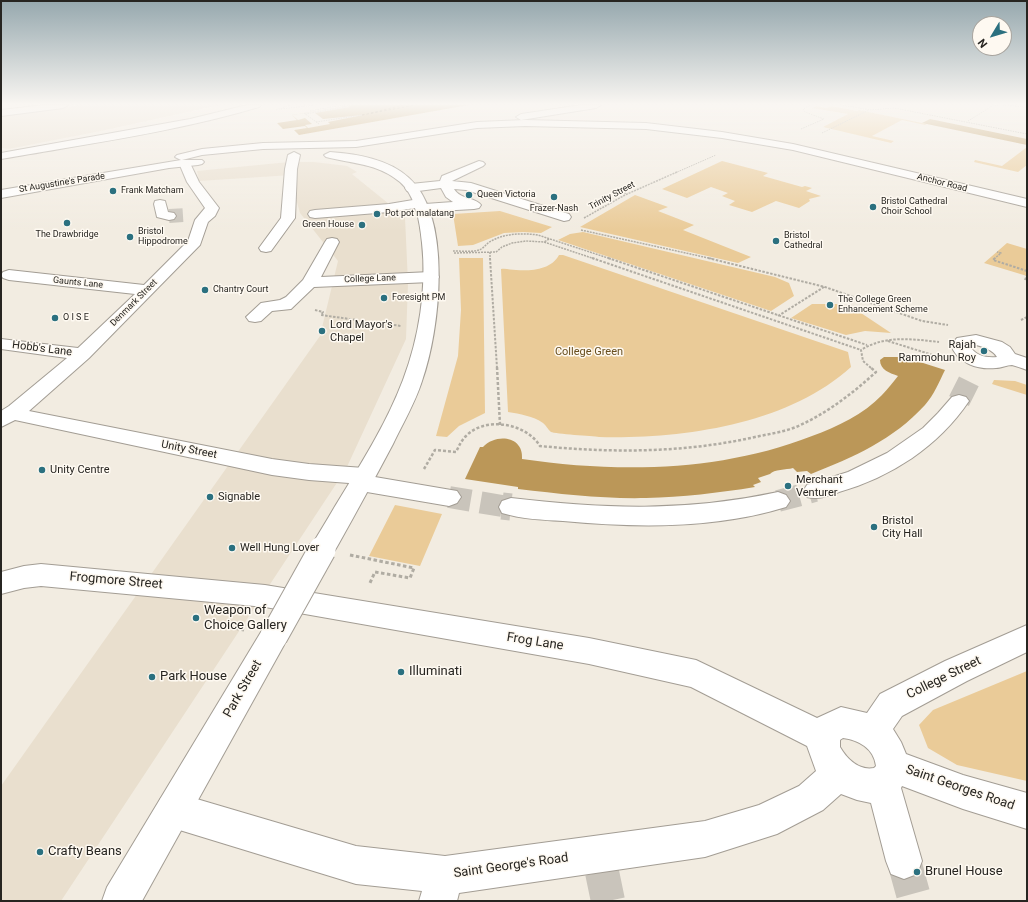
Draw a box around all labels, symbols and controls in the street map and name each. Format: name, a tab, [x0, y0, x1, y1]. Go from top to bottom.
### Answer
north arrow	[972, 16, 1012, 56]
text: N	[975, 36, 990, 50]
street label: St Augustine's Parade	[18, 171, 106, 195]
street label: Anchor Road	[916, 172, 968, 194]
street label: Trinity Street	[587, 179, 637, 213]
marker: Frank Matcham	[108, 186, 118, 196]
place label: Frank Matcham	[121, 186, 184, 196]
marker: Queen Victoria	[464, 190, 474, 200]
place label: Queen Victoria	[477, 190, 536, 200]
marker: Frazer-Nash	[549, 192, 559, 202]
place label: Bristol Cathedral Choir School	[881, 197, 947, 218]
marker: Bristol Cathedral Choir School	[868, 202, 878, 212]
place label: Frazer-Nash	[530, 204, 578, 214]
marker: Pot pot malatang	[372, 209, 382, 219]
place label: Pot pot malatang	[385, 209, 454, 219]
marker: The Drawbridge	[62, 218, 72, 228]
place label: Green House	[302, 220, 354, 230]
marker: Green House	[357, 220, 367, 230]
place label: Bristol Hippodrome	[138, 227, 188, 248]
place label: The Drawbridge	[36, 230, 98, 240]
place label: Bristol Cathedral	[784, 231, 822, 252]
marker: Bristol Hippodrome	[125, 232, 135, 242]
marker: Bristol Cathedral	[771, 236, 781, 246]
street label: College Lane	[344, 273, 396, 285]
street label: Gaunts Lane	[52, 275, 104, 291]
street label: Denmark Street	[108, 277, 160, 329]
marker: Chantry Court	[200, 285, 210, 295]
place label: Chantry Court	[213, 285, 268, 295]
marker: Foresight PM	[379, 293, 389, 303]
place label: Foresight PM	[392, 293, 445, 303]
place label: The College Green Enhancement Scheme	[838, 295, 928, 316]
marker: The College Green Enhancement Scheme	[825, 300, 835, 310]
marker: O I S E	[50, 313, 60, 323]
place label: O I S E	[63, 313, 89, 323]
place label: Lord Mayor's Chapel	[330, 318, 393, 344]
marker: Lord Mayor's Chapel	[317, 326, 327, 336]
place label: Rajah Rammohun Roy	[899, 338, 976, 364]
street label: Hobb's Lane	[11, 339, 73, 359]
park label: College Green	[555, 345, 623, 359]
marker: Rajah Rammohun Roy	[979, 346, 989, 356]
street label: Unity Street	[160, 438, 218, 462]
place label: Unity Centre	[50, 463, 110, 477]
marker: Unity Centre	[37, 465, 47, 475]
place label: Merchant Venturer	[796, 473, 843, 499]
marker: Merchant Venturer	[783, 481, 793, 491]
place label: Signable	[218, 490, 260, 504]
marker: Signable	[205, 492, 215, 502]
place label: Bristol City Hall	[882, 514, 923, 540]
marker: Bristol City Hall	[869, 522, 879, 532]
place label: Well Hung Lover	[240, 541, 319, 555]
marker: Well Hung Lover	[227, 543, 237, 553]
street label: Frogmore Street	[69, 569, 163, 593]
place label: Weapon of Choice Gallery	[204, 603, 287, 634]
marker: Weapon of Choice Gallery	[191, 613, 201, 623]
street label: Frog Lane	[505, 630, 565, 654]
street label: College Street	[904, 653, 984, 703]
street label: Park Street	[220, 658, 266, 720]
place label: Illuminati	[409, 664, 462, 680]
marker: Illuminati	[396, 667, 406, 677]
place label: Park House	[160, 669, 227, 685]
marker: Park House	[147, 672, 157, 682]
street label: Saint Georges Road	[904, 762, 1016, 814]
place label: Crafty Beans	[48, 844, 122, 860]
marker: Crafty Beans	[35, 847, 45, 857]
street label: Saint George's Road	[453, 850, 569, 882]
place label: Brunel House	[925, 864, 1003, 880]
marker: Brunel House	[912, 867, 922, 877]

